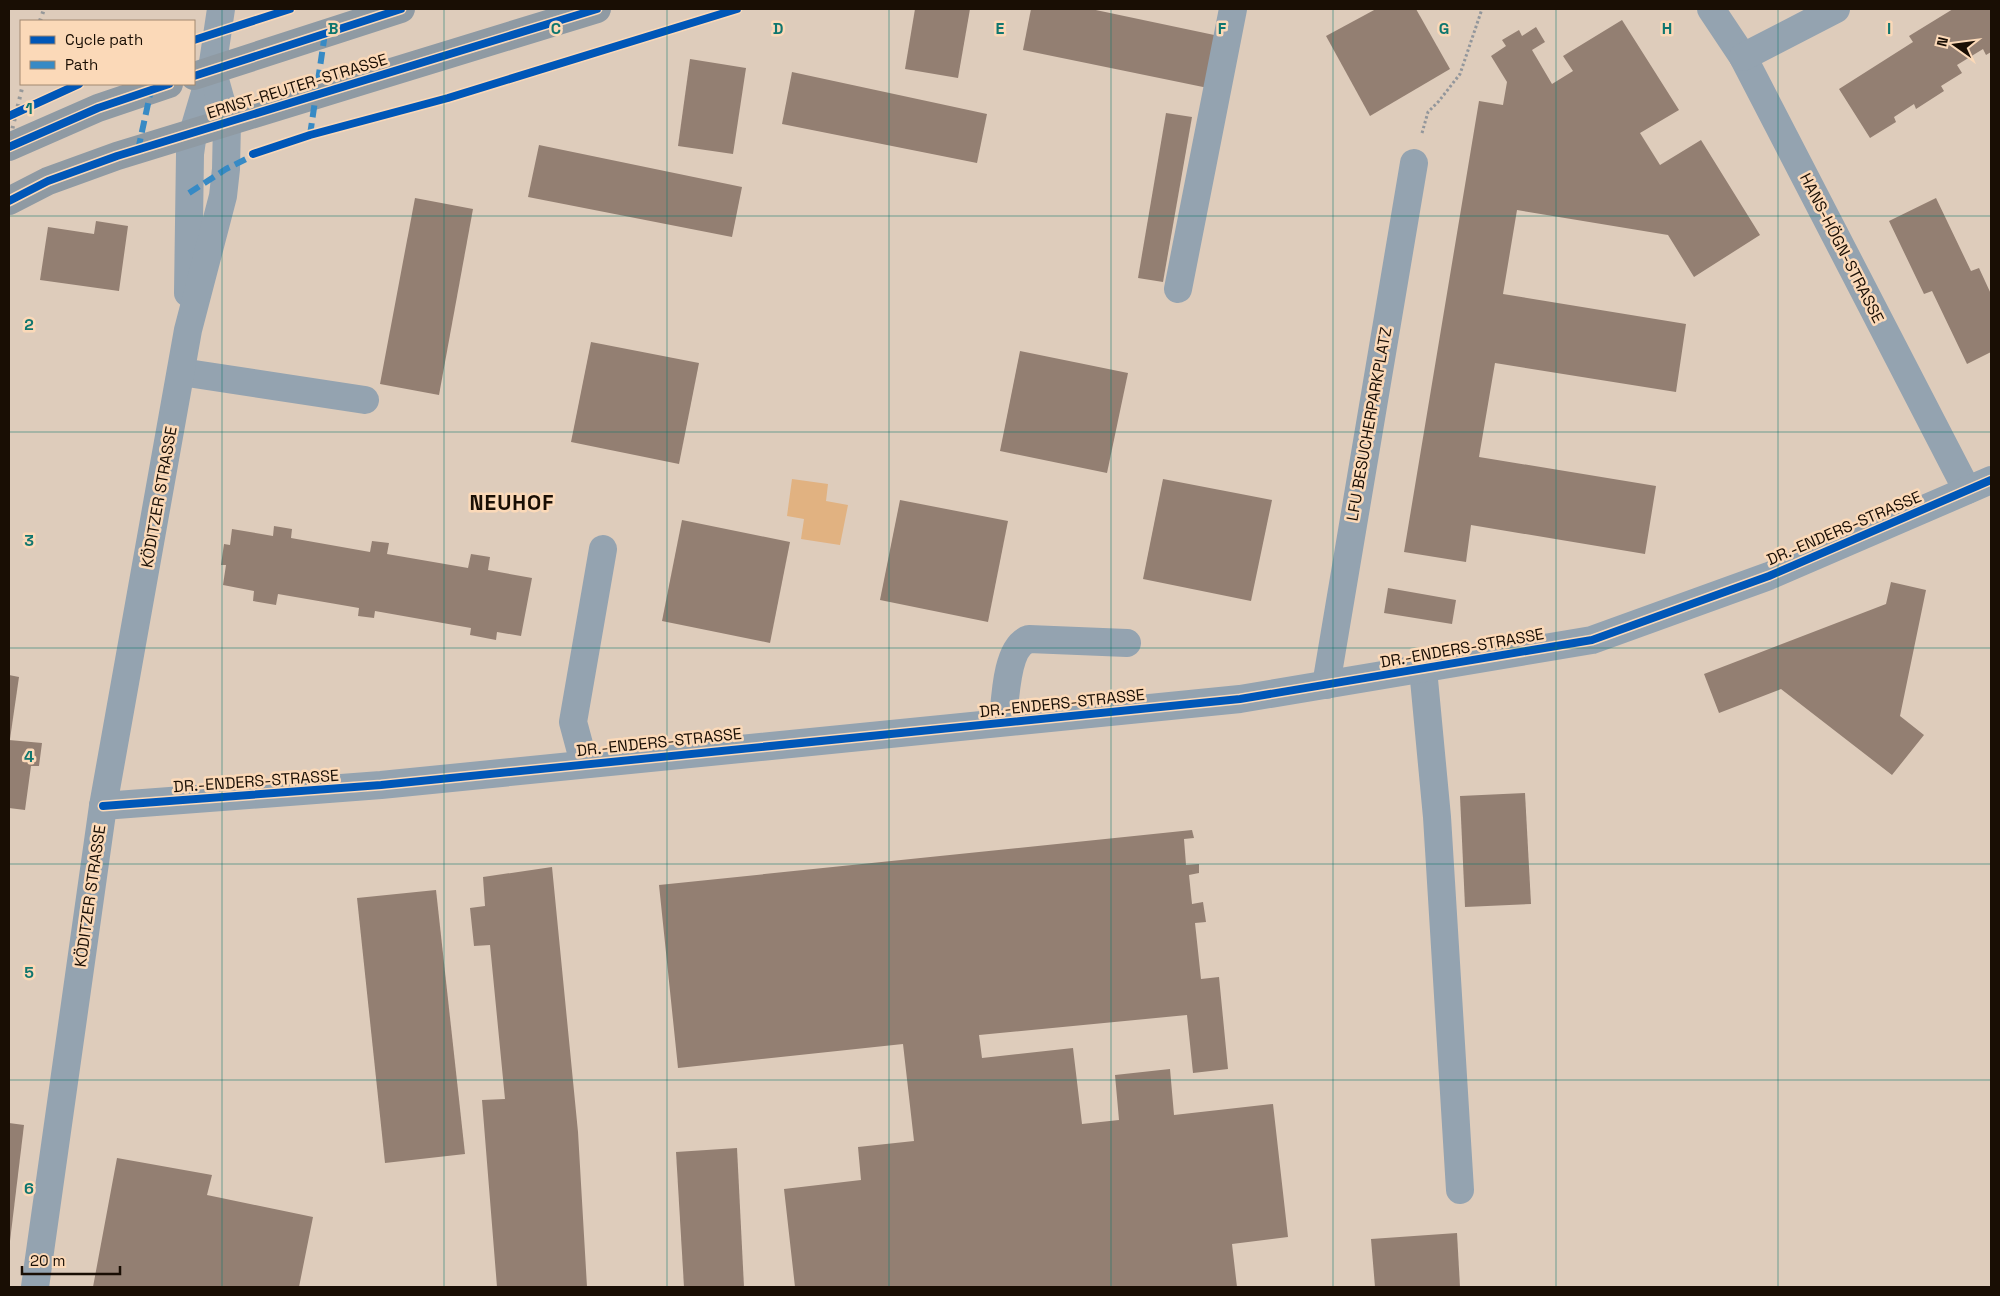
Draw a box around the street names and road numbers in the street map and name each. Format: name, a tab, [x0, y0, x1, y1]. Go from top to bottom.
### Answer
street label: ERNST-REUTER-STRASSE	[204, 49, 390, 123]
street label: HANS-HÖGN-STRASSE	[1795, 170, 1889, 326]
street label: LFU BESUCHERPARKPLATZ	[1342, 325, 1396, 523]
street label: KÖDITZER STRASSE	[136, 425, 182, 569]
street label: DR.-ENDERS-STRASSE	[1764, 486, 1924, 570]
street label: DR.-ENDERS-STRASSE	[1378, 623, 1546, 673]
street label: DR.-ENDERS-STRASSE	[978, 684, 1146, 722]
street label: DR.-ENDERS-STRASSE	[575, 723, 743, 761]
street label: DR.-ENDERS-STRASSE	[172, 765, 340, 797]
street label: KÖDITZER STRASSE	[70, 824, 110, 968]

